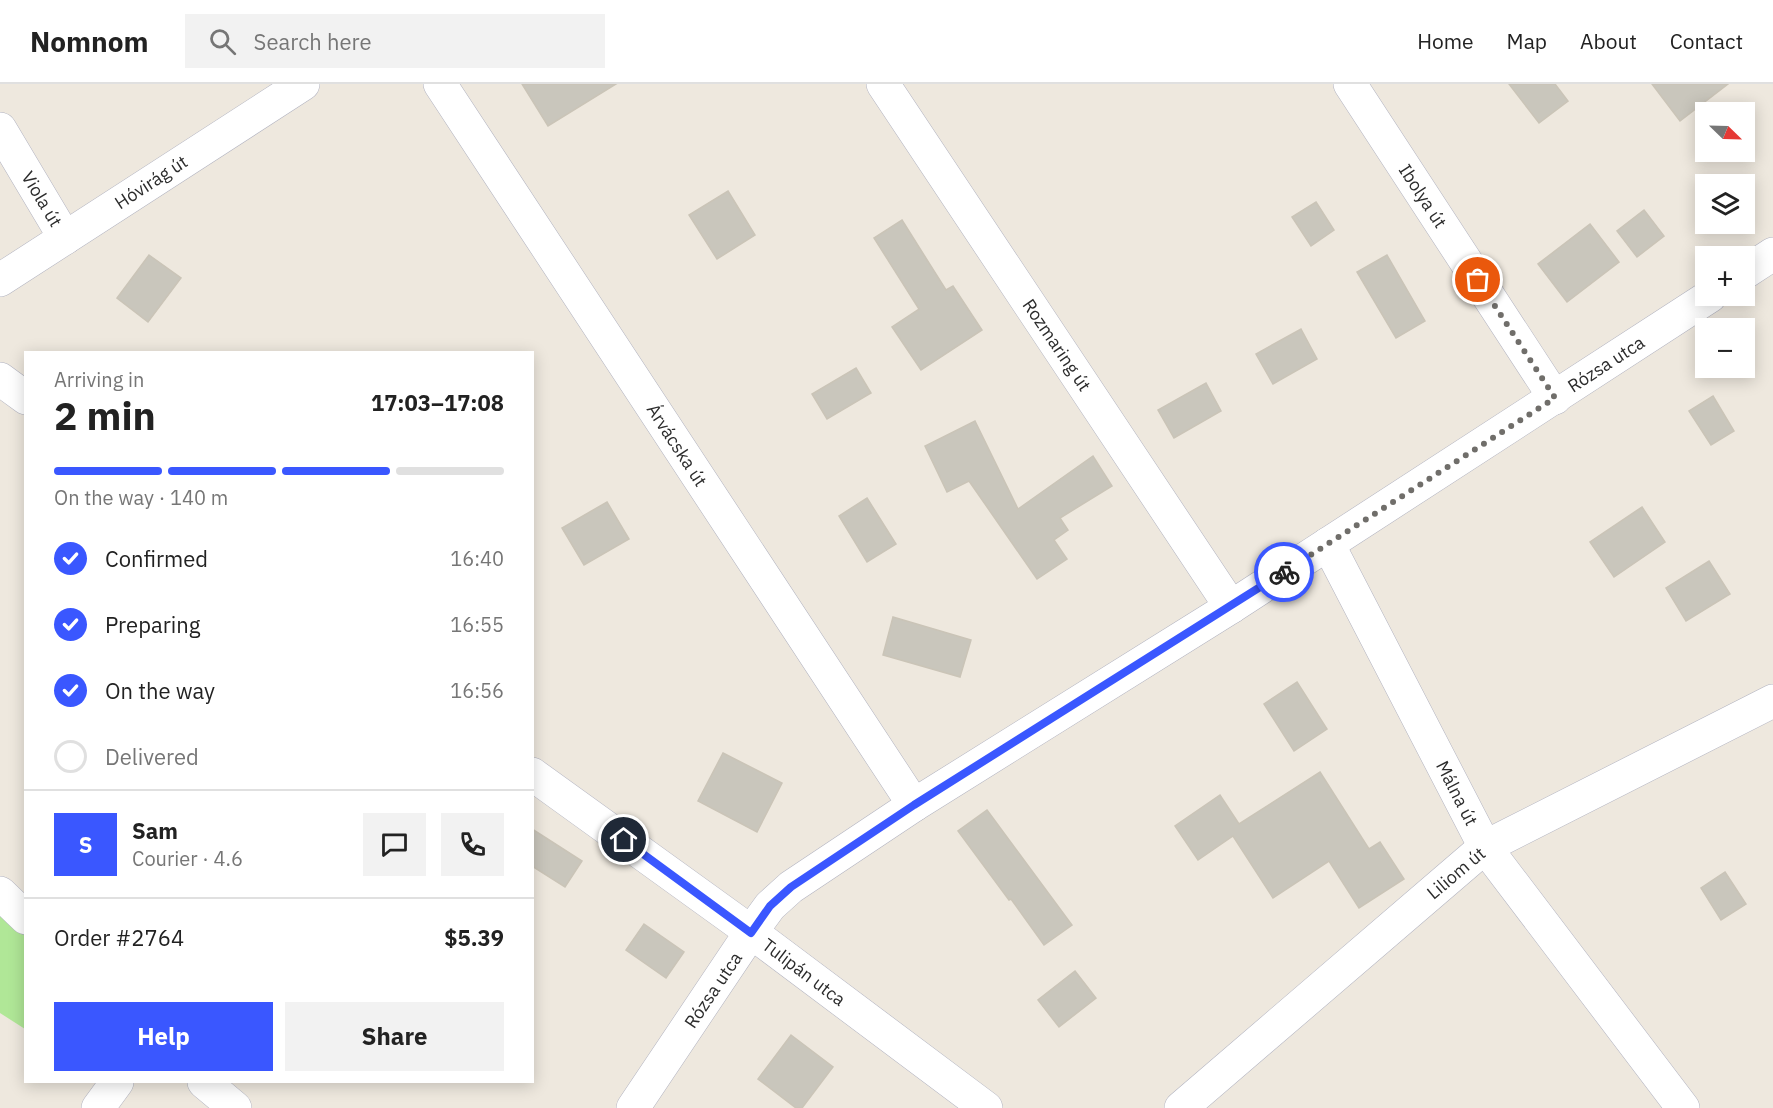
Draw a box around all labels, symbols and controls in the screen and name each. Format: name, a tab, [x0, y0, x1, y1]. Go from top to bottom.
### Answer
search box	[185, 14, 605, 68]
text: Nomnom	[30, 23, 149, 60]
icon: search	[206, 25, 239, 58]
text: Search here	[254, 27, 372, 56]
text: Home	[1417, 27, 1474, 55]
text: Map	[1507, 27, 1547, 55]
text: About	[1580, 27, 1637, 55]
text: Contact	[1670, 27, 1743, 55]
north arrow	[1695, 102, 1755, 162]
map controls	[1695, 102, 1755, 378]
street label: Hóvirág út	[110, 150, 192, 214]
street label: Ibolya út	[1394, 160, 1452, 232]
street label: Viola út	[16, 167, 68, 231]
button: layers	[1695, 174, 1755, 234]
button: +	[1695, 246, 1755, 306]
pin	[1452, 254, 1503, 305]
icon: bag	[1461, 263, 1494, 296]
street label: Rozmaring út	[1018, 294, 1096, 396]
button: −	[1695, 318, 1755, 378]
street label: Rózsa utca	[1563, 330, 1649, 397]
text: Arriving in	[54, 366, 144, 393]
text: 17:03–17:08	[371, 388, 504, 417]
text: 2 min	[54, 390, 156, 441]
street label: Árvácska út	[642, 399, 712, 491]
text: On the way · 140 m	[54, 484, 228, 511]
icon: check	[54, 542, 87, 575]
courier	[1254, 542, 1314, 602]
text: Confirmed	[105, 544, 208, 573]
text: 16:40	[450, 545, 504, 572]
icon: bike	[1268, 556, 1301, 589]
icon: check	[54, 608, 87, 641]
text: Preparing	[105, 610, 200, 639]
text: 16:55	[450, 611, 504, 638]
icon: check	[54, 674, 87, 707]
text: On the way	[105, 676, 215, 705]
text: 16:56	[450, 677, 504, 704]
text: Delivered	[105, 742, 199, 771]
street label: Málna út	[1431, 757, 1483, 829]
button: chat	[363, 813, 426, 876]
button: phone	[441, 813, 504, 876]
pin	[598, 814, 649, 865]
text: Sam	[132, 816, 178, 845]
icon: home	[607, 823, 640, 856]
text: S	[79, 830, 92, 859]
street label: Liliom út	[1422, 842, 1490, 904]
text: Courier · 4.6	[132, 845, 243, 872]
text: Order #2764	[54, 923, 184, 952]
text: $5.39	[444, 923, 504, 952]
street label: Tulipán utca	[758, 933, 851, 1011]
street label: Rózsa utca	[679, 947, 747, 1033]
button: Help	[54, 1002, 273, 1071]
button: Share	[285, 1002, 504, 1071]

